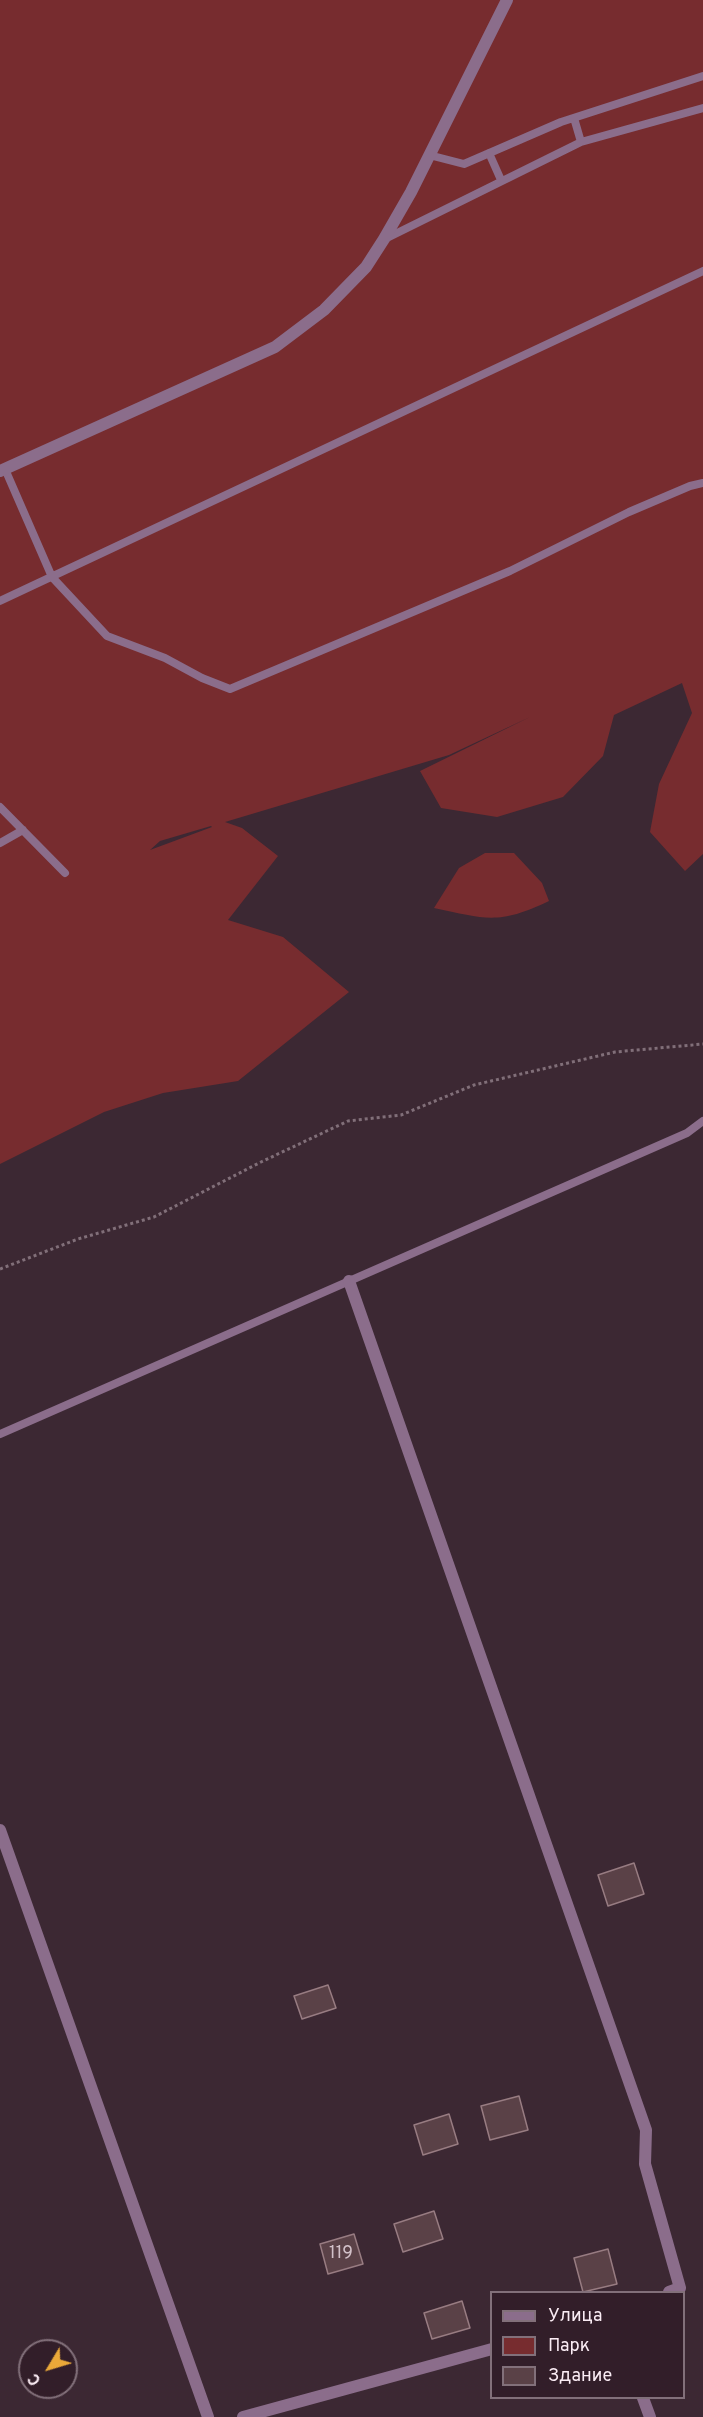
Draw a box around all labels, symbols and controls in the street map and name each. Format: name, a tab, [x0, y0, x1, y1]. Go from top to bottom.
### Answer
house number: 119	[329, 2243, 353, 2265]
legend	[490, 2291, 685, 2399]
text: Улица	[548, 2305, 602, 2328]
text: Парк	[548, 2335, 590, 2358]
north arrow	[18, 2339, 78, 2399]
text: Здание	[548, 2365, 612, 2388]
text: С	[24, 2369, 46, 2389]

